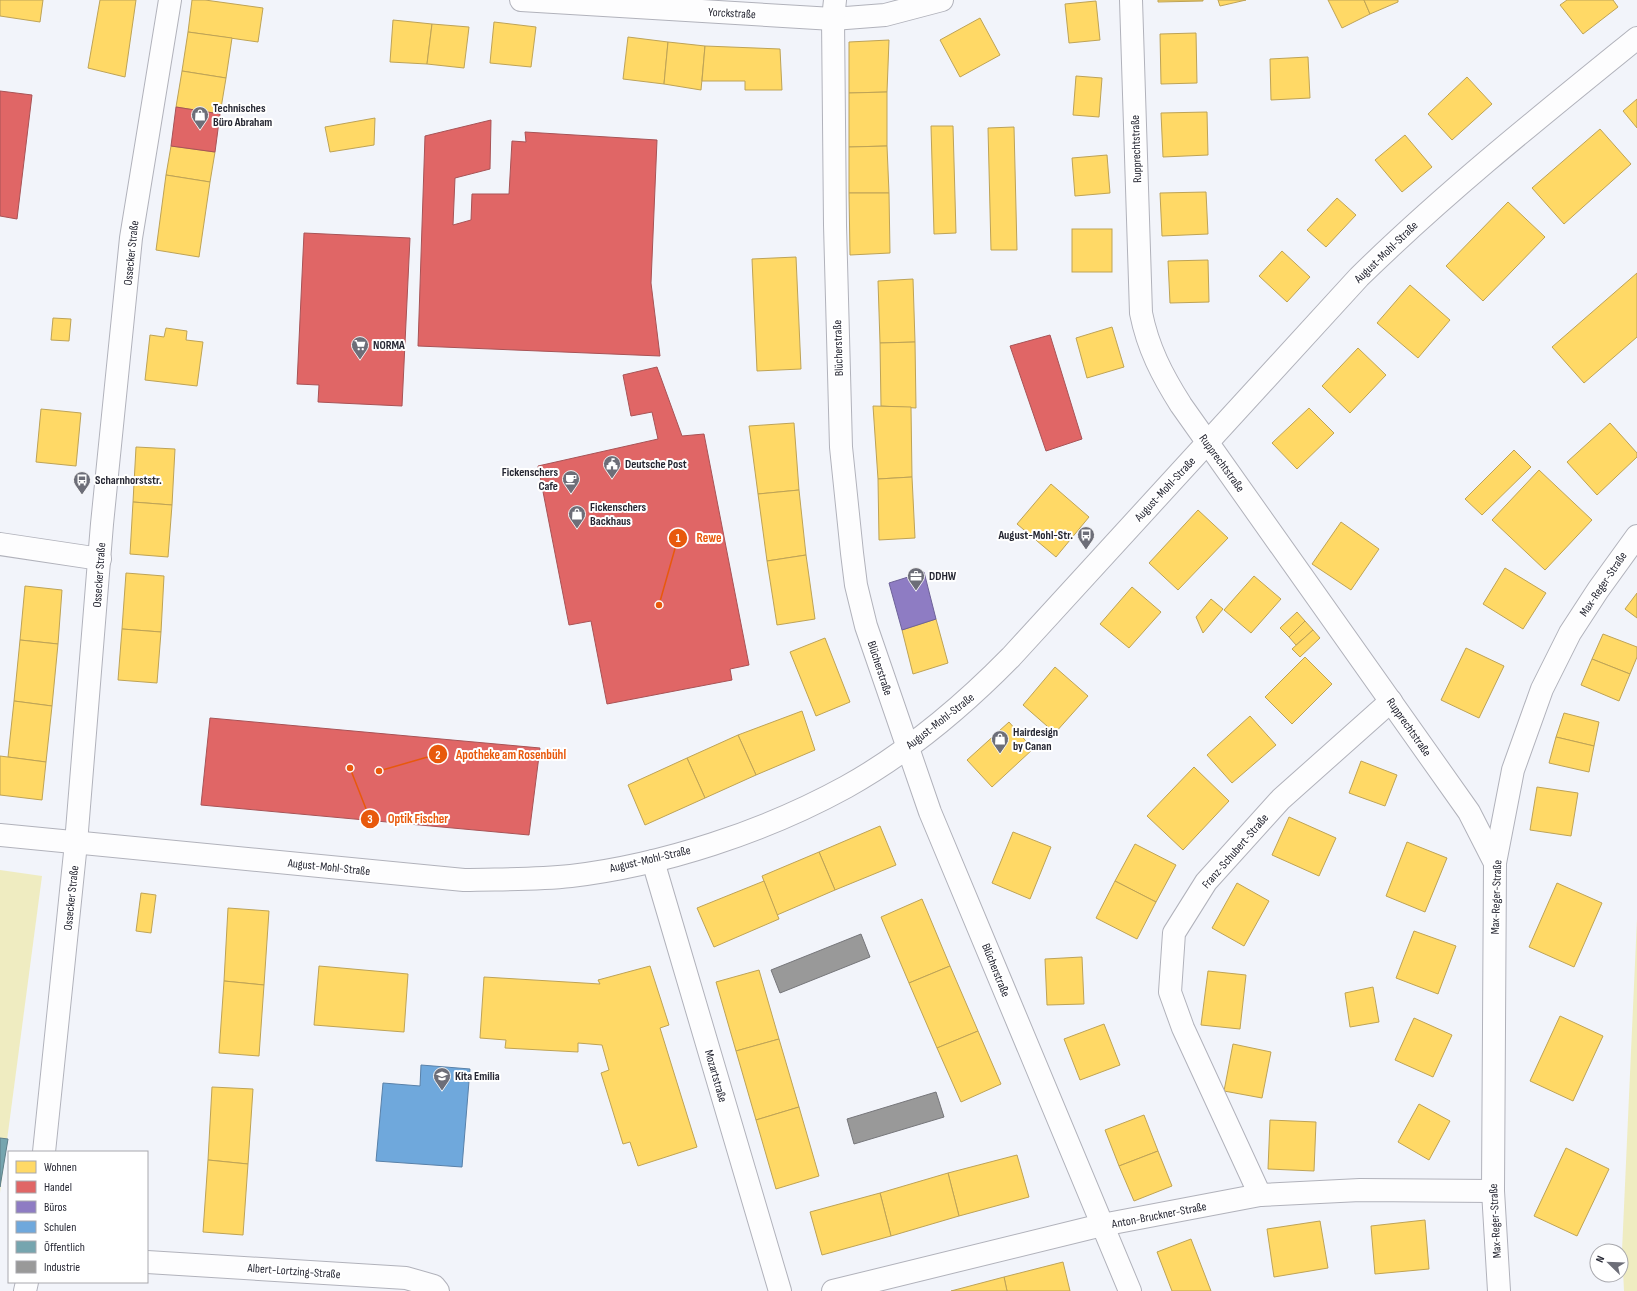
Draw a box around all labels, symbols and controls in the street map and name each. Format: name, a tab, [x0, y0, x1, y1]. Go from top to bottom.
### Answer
street label: Yorckstraße	[708, 5, 756, 22]
place label: Technisches Büro Abraham	[213, 101, 272, 130]
shop icon: Technisches Büro Abraham	[190, 105, 210, 130]
street label: Rupprechtstraße	[1128, 115, 1145, 183]
street label: August-Mohl-Straße	[1351, 218, 1421, 287]
street label: Ossecker Straße	[121, 220, 142, 286]
street label: Blücherstraße	[830, 319, 847, 376]
supermarket icon: NORMA	[350, 335, 370, 360]
place label: NORMA	[373, 338, 405, 353]
street label: Rupprechtstraße	[1196, 431, 1248, 495]
public building icon: Deutsche Post	[602, 454, 622, 479]
street label: August-Mohl-Straße	[1131, 454, 1199, 525]
place label: Deutsche Post	[625, 457, 687, 472]
place label: Fickenschers Cafe	[502, 465, 558, 494]
cafe icon: Fickenschers Cafe	[561, 469, 581, 494]
bus stop icon: Scharnhorststr.	[72, 470, 92, 495]
place label: Scharnhorststr.	[95, 473, 162, 488]
place label: Fickenschers Backhaus	[590, 500, 647, 529]
shop icon: Fickenschers Backhaus	[567, 504, 587, 529]
callout: Rewe	[668, 525, 730, 550]
bus stop icon: August-Mohl-Str.	[1076, 525, 1096, 550]
place label: August-Mohl-Str.	[997, 528, 1073, 543]
text: Rewe	[696, 530, 722, 546]
text: 1	[676, 531, 681, 546]
street label: Ossecker Straße	[90, 542, 109, 608]
street label: Max-Reger-Straße	[1576, 549, 1631, 619]
office icon: DDHW	[906, 566, 926, 591]
place label: DDHW	[929, 569, 957, 584]
street label: Blücherstraße	[864, 639, 895, 697]
street label: August-Mohl-Straße	[902, 690, 978, 753]
street label: Rupprechtstraße	[1383, 695, 1434, 760]
place label: Hairdesign by Canan	[1013, 725, 1058, 754]
shop icon: Hairdesign by Canan	[990, 729, 1010, 754]
callout: Apotheke am Rosenbühl	[428, 742, 574, 767]
text: Apotheke am Rosenbühl	[455, 747, 566, 763]
text: 2	[435, 748, 441, 763]
callout: Optik Fischer	[360, 806, 457, 831]
text: Optik Fischer	[388, 811, 448, 827]
street label: Franz-Schubert-Straße	[1199, 811, 1272, 892]
text: 3	[367, 812, 373, 827]
street label: August-Mohl-Straße	[607, 843, 692, 876]
street label: August-Mohl-Straße	[286, 856, 371, 879]
street label: Max-Reger-Straße	[1488, 859, 1505, 935]
street label: Ossecker Straße	[61, 865, 82, 931]
street label: Blücherstraße	[978, 941, 1013, 999]
street label: Mozartstraße	[701, 1048, 730, 1104]
school or university icon: Kita Emilia	[432, 1066, 452, 1091]
place label: Kita Emilia	[455, 1069, 500, 1084]
legend	[8, 1151, 148, 1283]
text: Wohnen	[44, 1160, 77, 1175]
text: Handel	[44, 1180, 72, 1195]
street label: Max-Reger-Straße	[1486, 1183, 1505, 1259]
street label: Anton-Bruckner-Straße	[1110, 1199, 1208, 1232]
text: Büros	[44, 1200, 67, 1215]
text: Schulen	[44, 1220, 76, 1235]
text: Öffentlich	[44, 1240, 85, 1255]
north arrow	[1589, 1243, 1629, 1283]
text: N	[1593, 1254, 1607, 1265]
text: Industrie	[44, 1260, 80, 1275]
street label: Albert-Lortzing-Straße	[246, 1261, 341, 1282]

